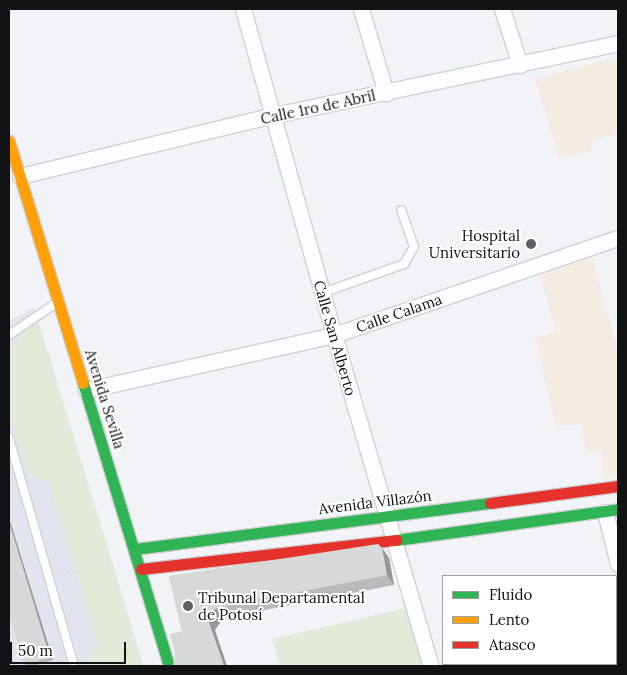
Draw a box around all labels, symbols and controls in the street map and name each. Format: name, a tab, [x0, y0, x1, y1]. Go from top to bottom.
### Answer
street label: Calle 1ro de Abril	[259, 86, 377, 128]
place label: Hospital Universitario	[429, 226, 520, 261]
marker: Hospital Universitario	[524, 237, 538, 251]
street label: Calle San Alberto	[310, 278, 360, 398]
street label: Calle Calama	[354, 290, 444, 336]
street label: Avenida Sevilla	[81, 347, 129, 451]
street label: Avenida Villazón	[317, 486, 433, 518]
legend	[442, 575, 617, 665]
text: Fluido	[489, 585, 532, 604]
place label: Tribunal Departamental de Potosí	[198, 588, 365, 623]
marker: Tribunal Departamental de Potosí	[182, 600, 194, 612]
text: Lento	[489, 610, 529, 629]
scale bar	[12, 632, 129, 664]
text: Atasco	[489, 635, 535, 654]
text: 50 m	[18, 641, 53, 660]

